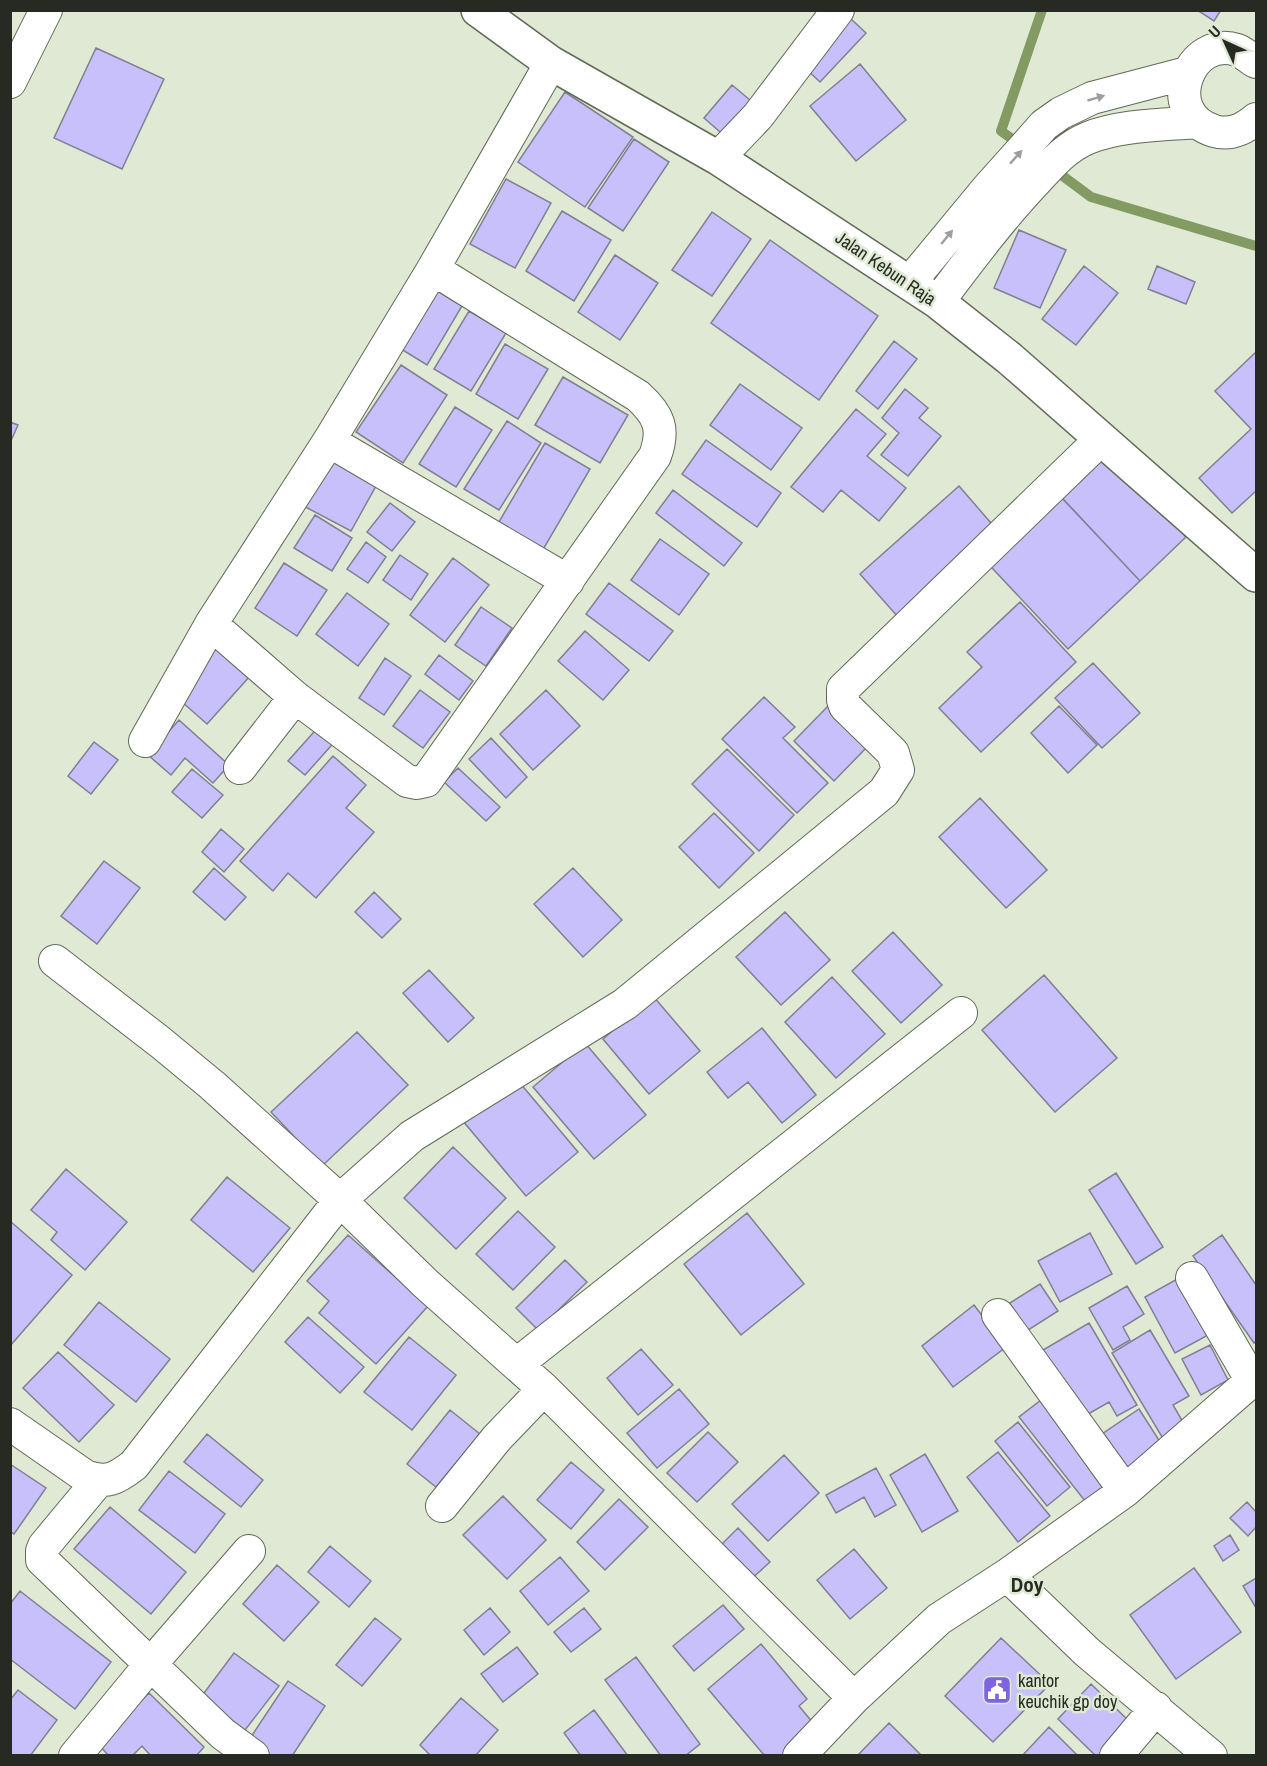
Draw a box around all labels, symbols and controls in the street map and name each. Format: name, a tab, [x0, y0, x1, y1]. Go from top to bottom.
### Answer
north arrow	[1195, 12, 1255, 72]
text: U	[1203, 20, 1226, 43]
one-way arrow	[1087, 93, 1105, 102]
one-way arrow	[1008, 150, 1022, 164]
street label: Jalan Kebun Raja	[831, 225, 941, 311]
one-way arrow	[940, 230, 953, 245]
district label: Doy	[1011, 1570, 1044, 1599]
place label: kantor keuchik gp doy	[1018, 1668, 1118, 1714]
public building icon: kantor keuchik gp doy	[981, 1674, 1013, 1706]

